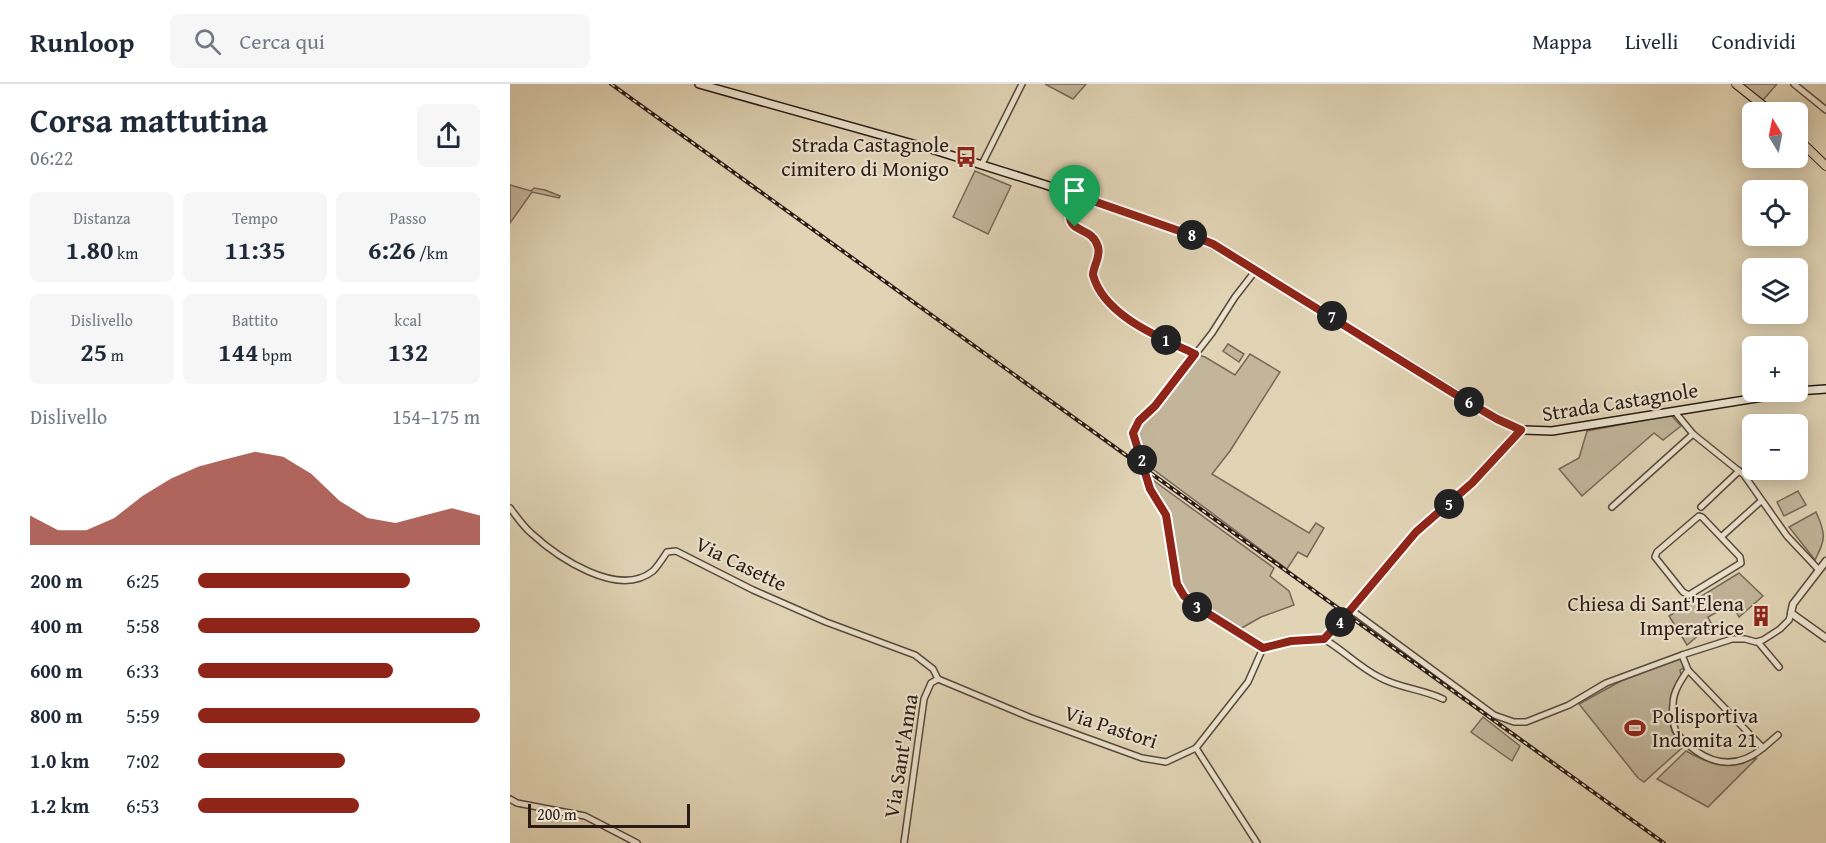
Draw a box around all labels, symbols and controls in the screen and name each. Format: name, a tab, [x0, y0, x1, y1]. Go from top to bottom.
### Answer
search box	[170, 14, 590, 68]
text: Runloop	[30, 21, 134, 62]
icon: search	[191, 25, 224, 58]
text: Cerca qui	[239, 25, 325, 57]
text: Mappa	[1532, 26, 1592, 57]
text: Livelli	[1625, 26, 1679, 57]
text: Condividi	[1712, 26, 1796, 57]
text: Corsa mattutina	[30, 96, 268, 144]
north arrow	[1742, 102, 1808, 168]
map controls	[1742, 102, 1808, 480]
button: share	[417, 104, 480, 167]
place label: Strada Castagnole cimitero di Monigo	[781, 129, 949, 184]
text: 06:22	[30, 143, 73, 172]
bus stop icon: Strada Castagnole cimitero di Monigo	[954, 145, 978, 169]
pin	[1049, 165, 1100, 227]
icon: arrive	[1058, 174, 1091, 207]
button: locate	[1742, 180, 1808, 246]
text: Distanza	[73, 206, 131, 230]
text: Tempo	[232, 206, 278, 230]
text: Passo	[389, 206, 427, 230]
pin: 8	[1177, 220, 1207, 250]
text: 8	[1188, 223, 1196, 247]
text: 1.80	[66, 230, 114, 269]
text: 11:35	[224, 230, 286, 269]
text: 6:26	[368, 230, 416, 269]
text: km	[114, 241, 138, 265]
text: /km	[416, 241, 448, 265]
button: layers	[1742, 258, 1808, 324]
pin: 7	[1317, 301, 1347, 331]
text: 7	[1328, 304, 1336, 328]
text: Dislivello	[71, 308, 133, 332]
text: Battito	[232, 308, 278, 332]
text: kcal	[394, 308, 422, 332]
pin: 1	[1151, 325, 1181, 355]
text: 1	[1162, 328, 1170, 352]
text: 25	[80, 332, 107, 371]
text: 144	[218, 332, 258, 371]
text: 132	[388, 332, 428, 371]
button: +	[1742, 336, 1808, 402]
text: m	[107, 343, 124, 367]
text: bpm	[258, 343, 292, 367]
street label: Strada Castagnole	[1540, 374, 1700, 429]
pin: 6	[1454, 387, 1484, 417]
text: 6	[1465, 390, 1473, 414]
text: Dislivello	[30, 402, 107, 431]
text: 154–175 m	[392, 402, 480, 431]
button: −	[1742, 414, 1808, 480]
pin: 2	[1127, 445, 1157, 475]
text: 2	[1138, 448, 1146, 472]
pin: 5	[1434, 489, 1464, 519]
text: 5	[1445, 492, 1453, 516]
street label: Via Casette	[690, 528, 792, 599]
text: 200 m	[30, 566, 83, 595]
text: 6:25	[126, 566, 160, 595]
place label: Chiesa di Sant'Elena Imperatrice	[1568, 588, 1744, 643]
pin: 3	[1182, 592, 1212, 622]
text: 3	[1193, 595, 1201, 619]
building icon: Chiesa di Sant'Elena Imperatrice	[1749, 604, 1773, 628]
pin: 4	[1325, 607, 1355, 637]
text: 4	[1336, 610, 1344, 634]
text: 400 m	[30, 611, 83, 640]
text: 5:58	[126, 611, 160, 640]
text: 600 m	[30, 656, 83, 685]
text: 6:33	[126, 656, 160, 685]
street label: Via Sant'Anna	[875, 692, 926, 820]
street label: Via Pastori	[1061, 697, 1162, 756]
place label: Polisportiva Indomita 21	[1652, 700, 1758, 755]
text: 800 m	[30, 701, 83, 730]
text: 5:59	[126, 701, 160, 730]
sports icon: Polisportiva Indomita 21	[1623, 716, 1647, 740]
text: 1.0 km	[30, 746, 89, 775]
text: 7:02	[126, 746, 160, 775]
text: 1.2 km	[30, 791, 89, 820]
text: 6:53	[126, 791, 160, 820]
scale bar	[528, 801, 690, 828]
text: 200 m	[537, 802, 577, 826]

